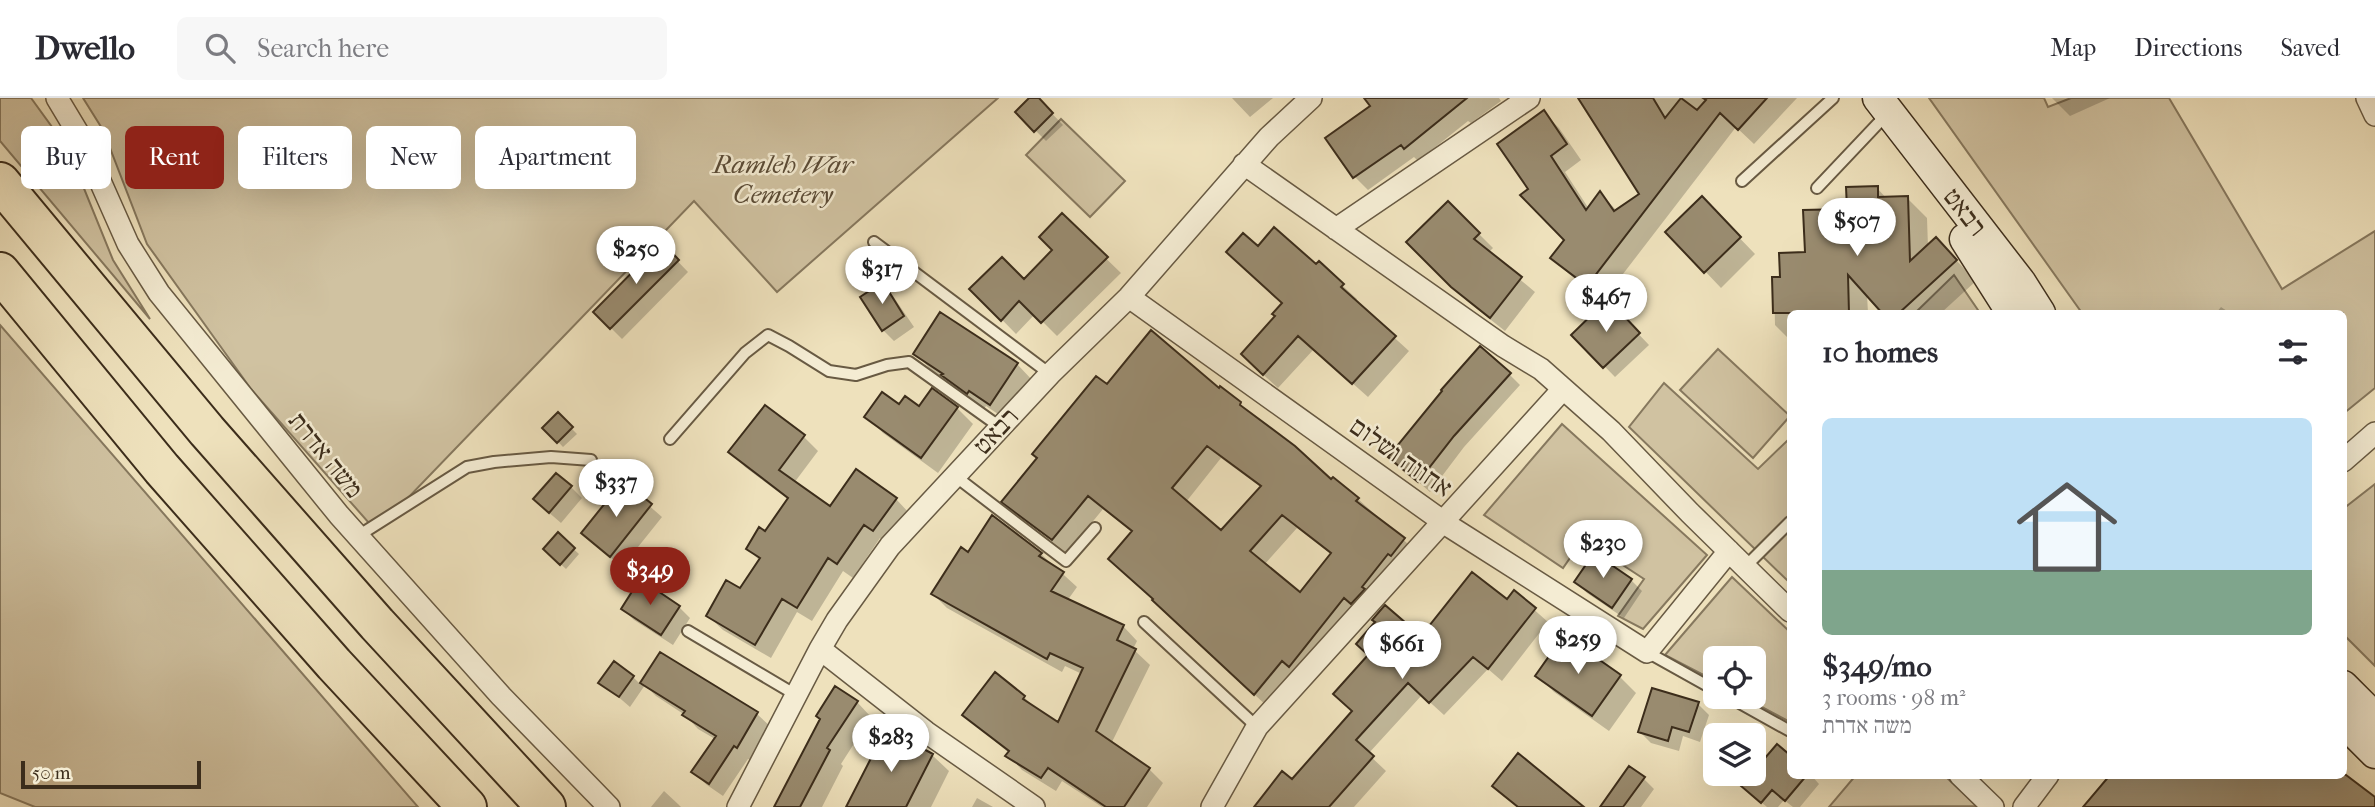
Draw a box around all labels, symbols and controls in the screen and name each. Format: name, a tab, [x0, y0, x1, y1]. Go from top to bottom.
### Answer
search box	[177, 17, 667, 80]
text: Dwello	[35, 29, 135, 68]
icon: search	[201, 29, 239, 67]
text: Search here	[257, 33, 389, 64]
text: Map	[2050, 34, 2096, 62]
text: Directions	[2134, 34, 2242, 62]
text: Saved	[2280, 34, 2340, 62]
chip: Buy	[21, 126, 111, 189]
chip: Rent	[125, 126, 224, 189]
chip: Filters	[238, 126, 352, 189]
chip: New	[366, 126, 461, 189]
chip: Apartment	[475, 126, 636, 189]
park label: Ramleh War Cemetery	[711, 149, 855, 210]
street label: רבאט	[1937, 182, 1993, 242]
pin: $507	[1816, 198, 1898, 258]
text: $507	[1834, 207, 1880, 234]
pin: $250	[595, 226, 677, 286]
text: $250	[612, 235, 660, 262]
pin: $317	[841, 246, 923, 306]
text: $317	[861, 255, 903, 282]
pin: $467	[1565, 274, 1647, 334]
text: $467	[1581, 283, 1631, 310]
icon: filters	[2274, 333, 2312, 371]
text: 10 homes	[1822, 335, 1938, 370]
street label: רבאט	[967, 401, 1025, 461]
street label: משה אדרת	[282, 406, 370, 504]
street label: אחווה ושלום	[1344, 410, 1458, 504]
pin: $337	[575, 460, 657, 519]
icon: home	[2004, 464, 2130, 590]
text: $337	[595, 468, 637, 495]
pin: $230	[1562, 520, 1644, 580]
text: $230	[1580, 529, 1626, 556]
pin: $349	[609, 547, 691, 607]
text: $349	[626, 556, 674, 583]
pin: $259	[1537, 616, 1619, 676]
pin: $661	[1361, 622, 1443, 681]
text: $259	[1555, 625, 1601, 652]
text: $661	[1379, 630, 1425, 657]
map controls	[1703, 646, 1766, 786]
button: locate	[1703, 646, 1766, 709]
text: $349/mo	[1822, 649, 1932, 684]
text: 3 rooms · 98 m²	[1822, 684, 1966, 711]
text: משה אדרת	[1822, 712, 1912, 739]
pin: $283	[850, 714, 932, 774]
text: $283	[868, 723, 914, 750]
button: layers	[1703, 723, 1766, 786]
scale bar	[21, 758, 201, 790]
text: 50 m	[32, 762, 71, 784]

